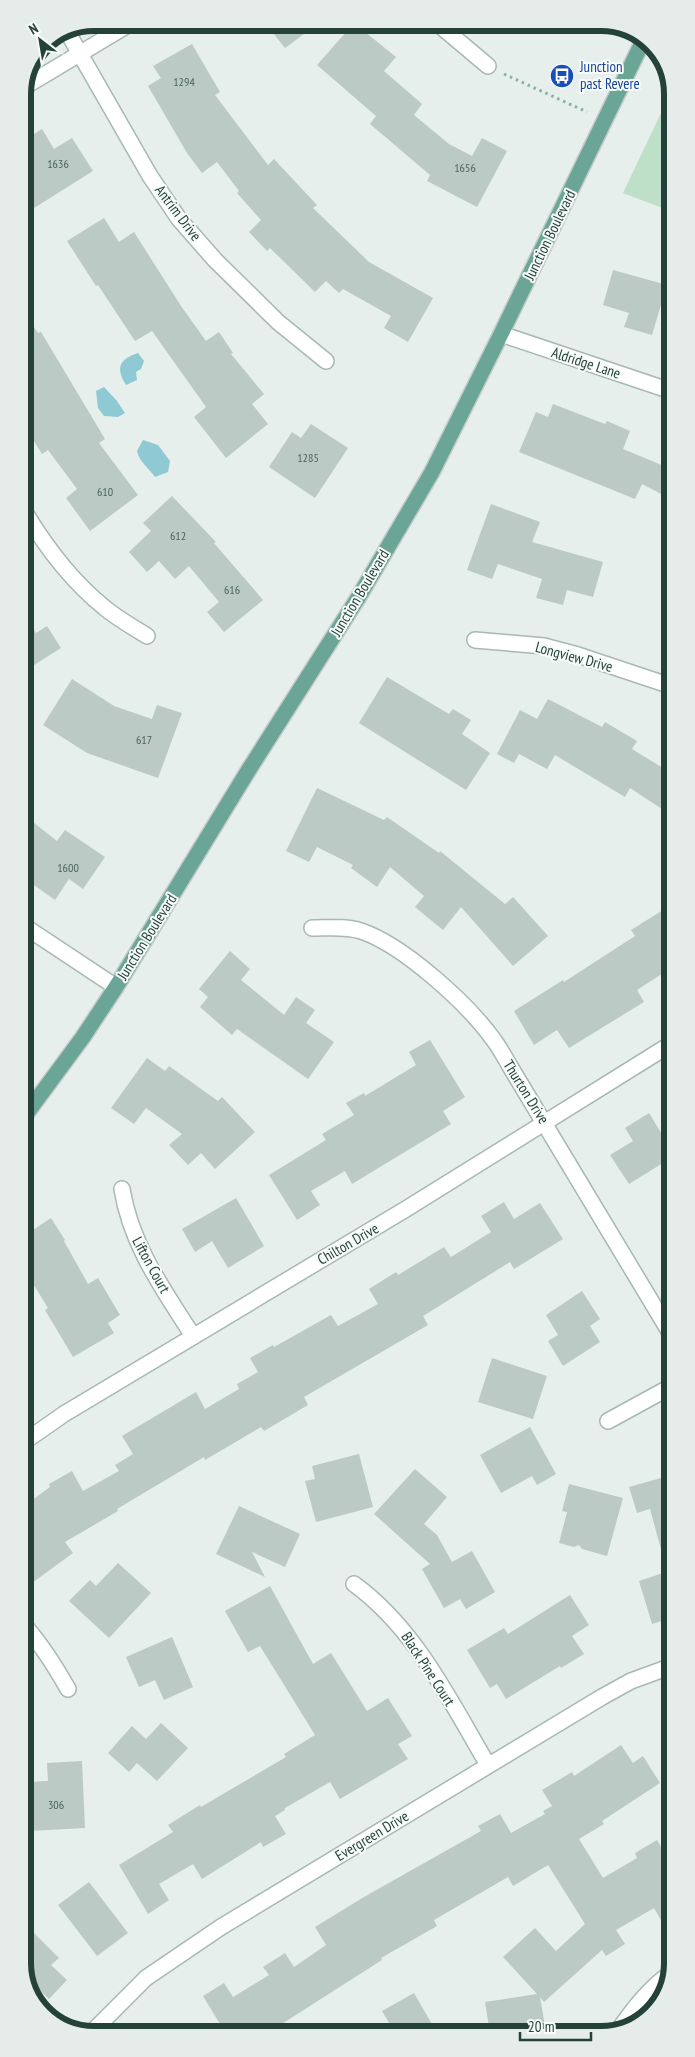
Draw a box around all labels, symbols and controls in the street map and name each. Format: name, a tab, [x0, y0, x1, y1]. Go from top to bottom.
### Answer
north arrow	[15, 15, 65, 65]
text: N	[25, 19, 41, 39]
place label: Junction past Revere	[579, 57, 640, 93]
bus stop icon: Junction past Revere	[549, 63, 575, 89]
house number: 1294	[173, 74, 195, 89]
house number: 1636	[47, 156, 69, 171]
house number: 1656	[454, 160, 476, 175]
street label: Antrim Drive	[151, 181, 206, 245]
street label: Junction Boulevard	[519, 187, 579, 284]
street label: Aldridge Lane	[549, 342, 623, 383]
house number: 1285	[297, 450, 319, 465]
house number: 610	[97, 484, 113, 499]
house number: 612	[170, 528, 186, 543]
street label: Junction Boulevard	[326, 546, 393, 640]
house number: 616	[224, 582, 240, 597]
street label: Longview Drive	[533, 637, 615, 676]
house number: 617	[136, 732, 152, 747]
house number: 1600	[57, 860, 79, 875]
street label: Junction Boulevard	[112, 890, 180, 984]
street label: Thurton Drive	[499, 1056, 554, 1127]
street label: Chilton Drive	[314, 1218, 382, 1269]
street label: Lifton Court	[128, 1233, 175, 1296]
street label: Black Pine Court	[397, 1628, 459, 1709]
house number: 306	[48, 1797, 64, 1812]
street label: Evergreen Drive	[332, 1806, 412, 1865]
scale bar	[520, 2010, 591, 2042]
text: 20 m	[528, 2017, 554, 2036]

